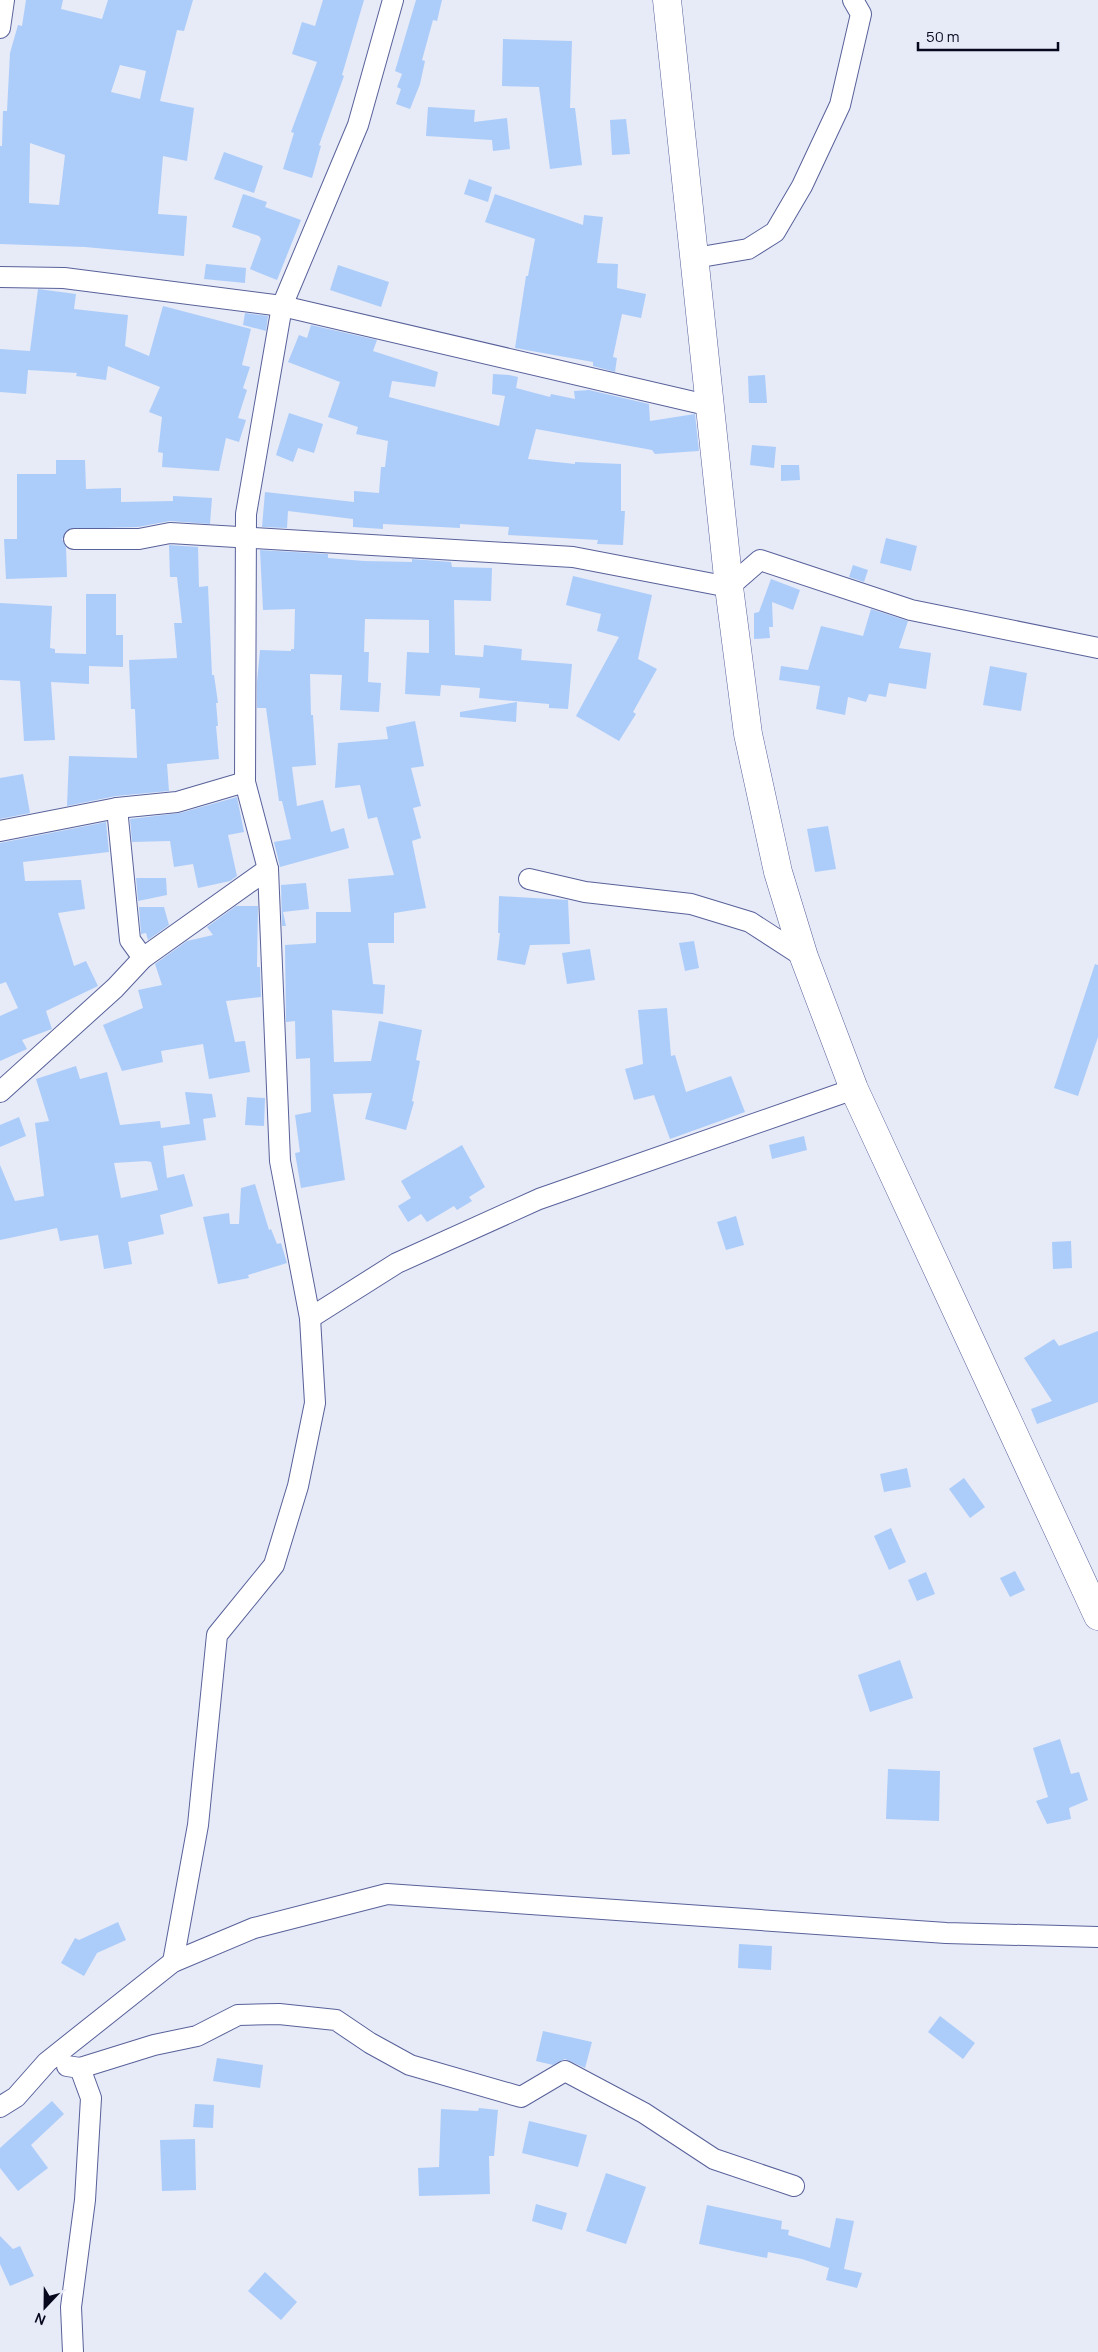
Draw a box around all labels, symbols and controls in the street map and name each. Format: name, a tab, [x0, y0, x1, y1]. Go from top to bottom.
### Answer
scale bar	[918, 20, 1058, 52]
text: 50 m	[926, 26, 960, 47]
north arrow	[20, 2282, 70, 2332]
text: N	[32, 2309, 48, 2330]

